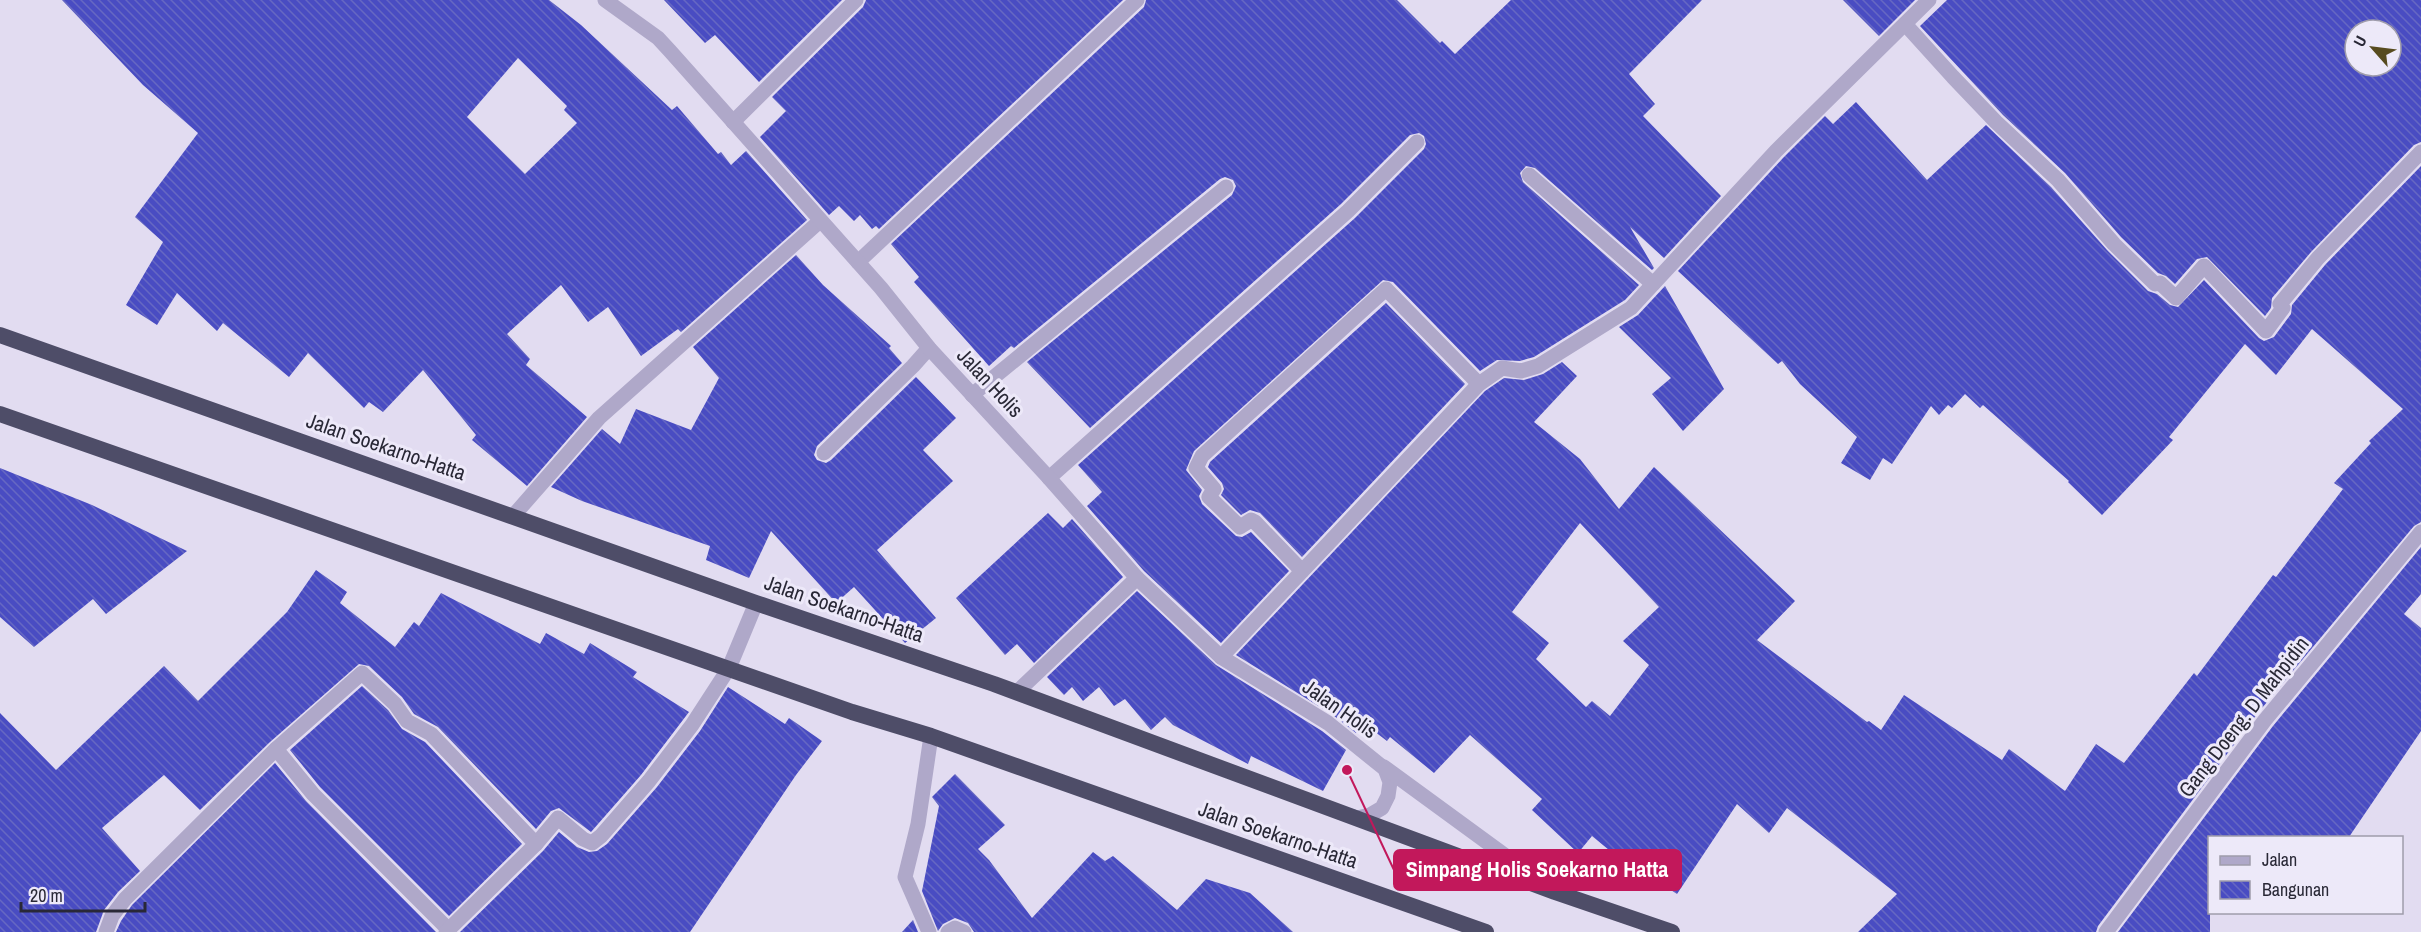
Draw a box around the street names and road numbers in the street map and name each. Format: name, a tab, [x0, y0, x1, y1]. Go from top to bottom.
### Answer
street label: Jalan Holis	[951, 342, 1030, 424]
street label: Jalan Soekarno-Hatta	[303, 406, 470, 487]
street label: Jalan Soekarno-Hatta	[761, 568, 928, 649]
street label: Gang Doeng. D Mahpidin	[2172, 630, 2315, 803]
street label: Jalan Holis	[1297, 672, 1383, 745]
street label: Jalan Soekarno-Hatta	[1195, 794, 1362, 875]

